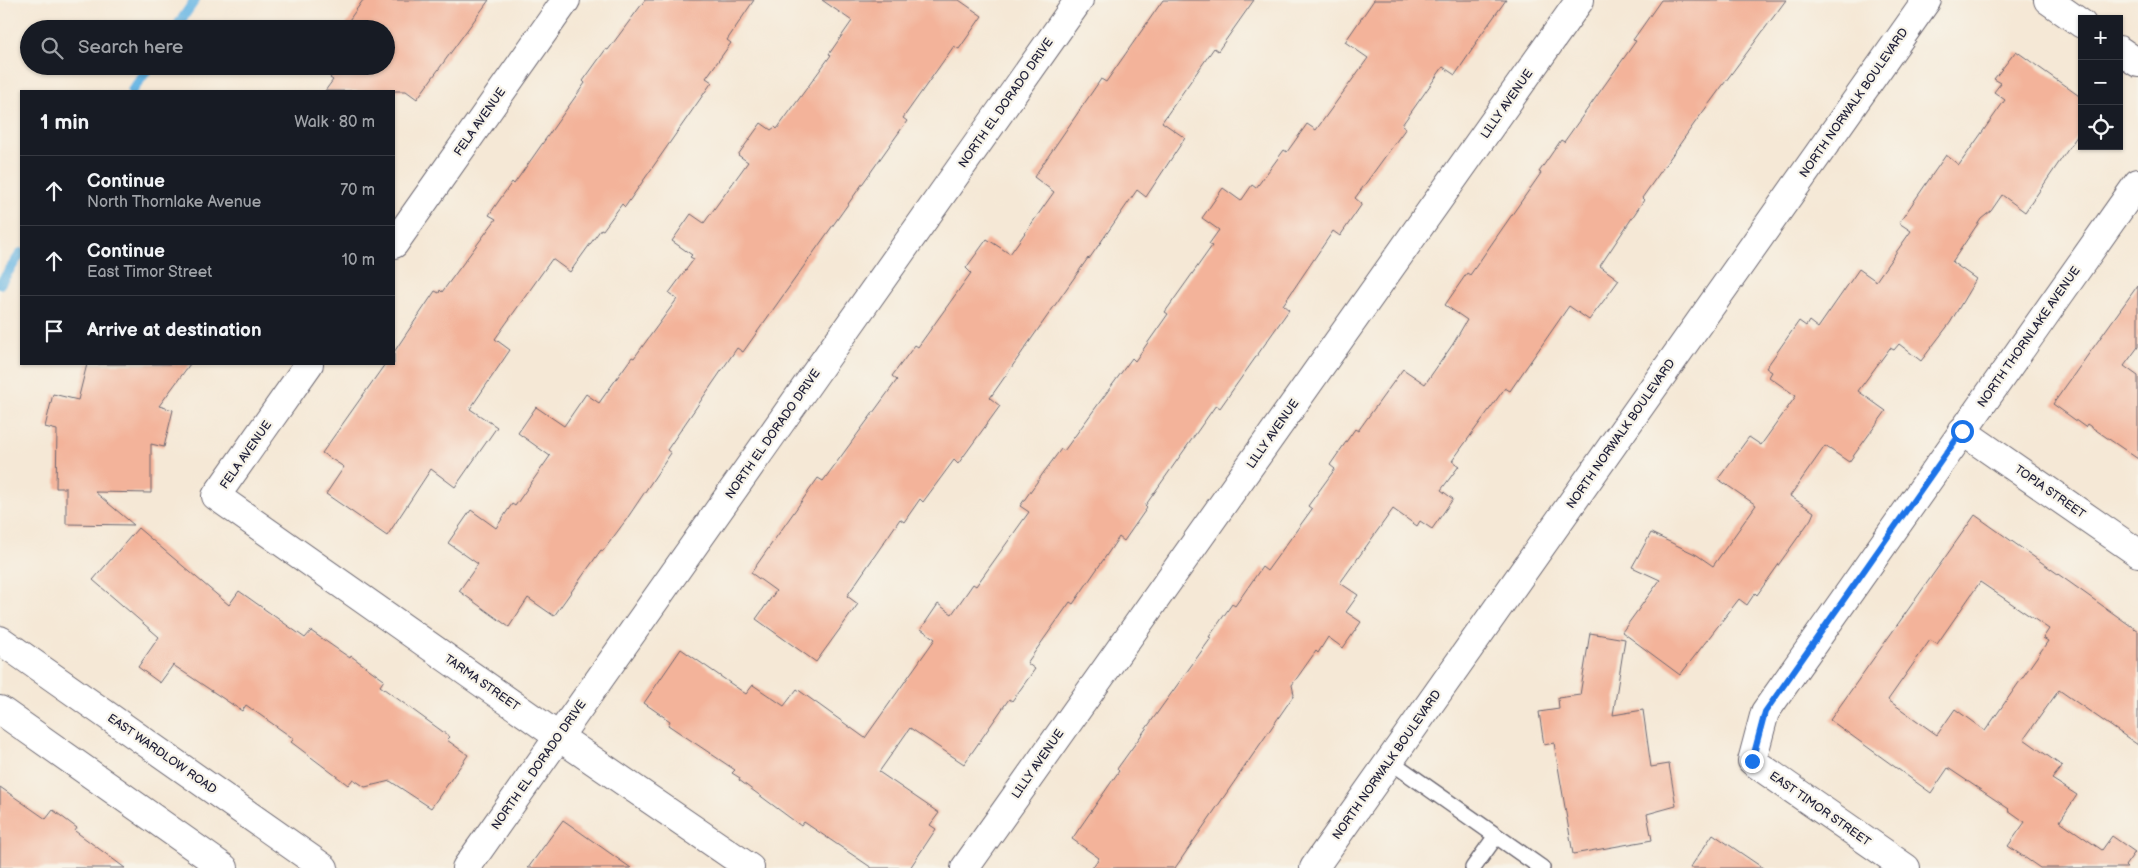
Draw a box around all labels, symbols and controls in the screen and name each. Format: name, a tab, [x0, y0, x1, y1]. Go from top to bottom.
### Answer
map controls	[2078, 15, 2123, 150]
button: +	[2078, 15, 2123, 60]
search box	[20, 20, 395, 75]
street label: NORTH NORWALK BOULEVARD	[1796, 25, 1912, 181]
icon: search	[38, 34, 66, 62]
street label: NORTH EL DORADO DRIVE	[955, 35, 1057, 171]
text: Search here	[78, 36, 183, 59]
button: −	[2078, 60, 2123, 105]
street label: LILLY AVENUE	[1478, 66, 1536, 141]
street label: FELA AVENUE	[451, 85, 509, 159]
button: locate	[2078, 105, 2123, 150]
text: 1 min	[40, 110, 89, 135]
text: Walk · 80 m	[294, 113, 375, 132]
text: Continue	[87, 170, 165, 193]
icon: ahead	[40, 177, 68, 205]
text: 70 m	[340, 181, 375, 200]
text: North Thornlake Avenue	[87, 193, 261, 212]
text: Continue	[87, 240, 165, 263]
icon: ahead	[40, 247, 68, 275]
text: 10 m	[342, 251, 375, 270]
text: East Timor Street	[87, 263, 212, 282]
street label: NORTH THORNLAKE AVENUE	[1974, 264, 2084, 410]
icon: arrive	[40, 317, 68, 345]
text: Arrive at destination	[87, 319, 262, 342]
street label: NORTH NORWALK BOULEVARD	[1563, 356, 1679, 512]
street label: NORTH EL DORADO DRIVE	[722, 366, 824, 502]
street label: LILLY AVENUE	[1244, 396, 1302, 471]
street label: FELA AVENUE	[217, 418, 275, 492]
route start	[1951, 420, 1974, 443]
street label: TOPIA STREET	[2012, 462, 2089, 522]
street label: TARMA STREET	[442, 652, 523, 715]
street label: NORTH NORWALK BOULEVARD	[1329, 687, 1445, 843]
street label: NORTH EL DORADO DRIVE	[488, 697, 590, 833]
street label: EAST WARDLOW ROAD	[105, 711, 220, 798]
street label: LILLY AVENUE	[1009, 726, 1067, 801]
route end	[1741, 750, 1764, 773]
street label: EAST TIMOR STREET	[1766, 768, 1874, 850]

